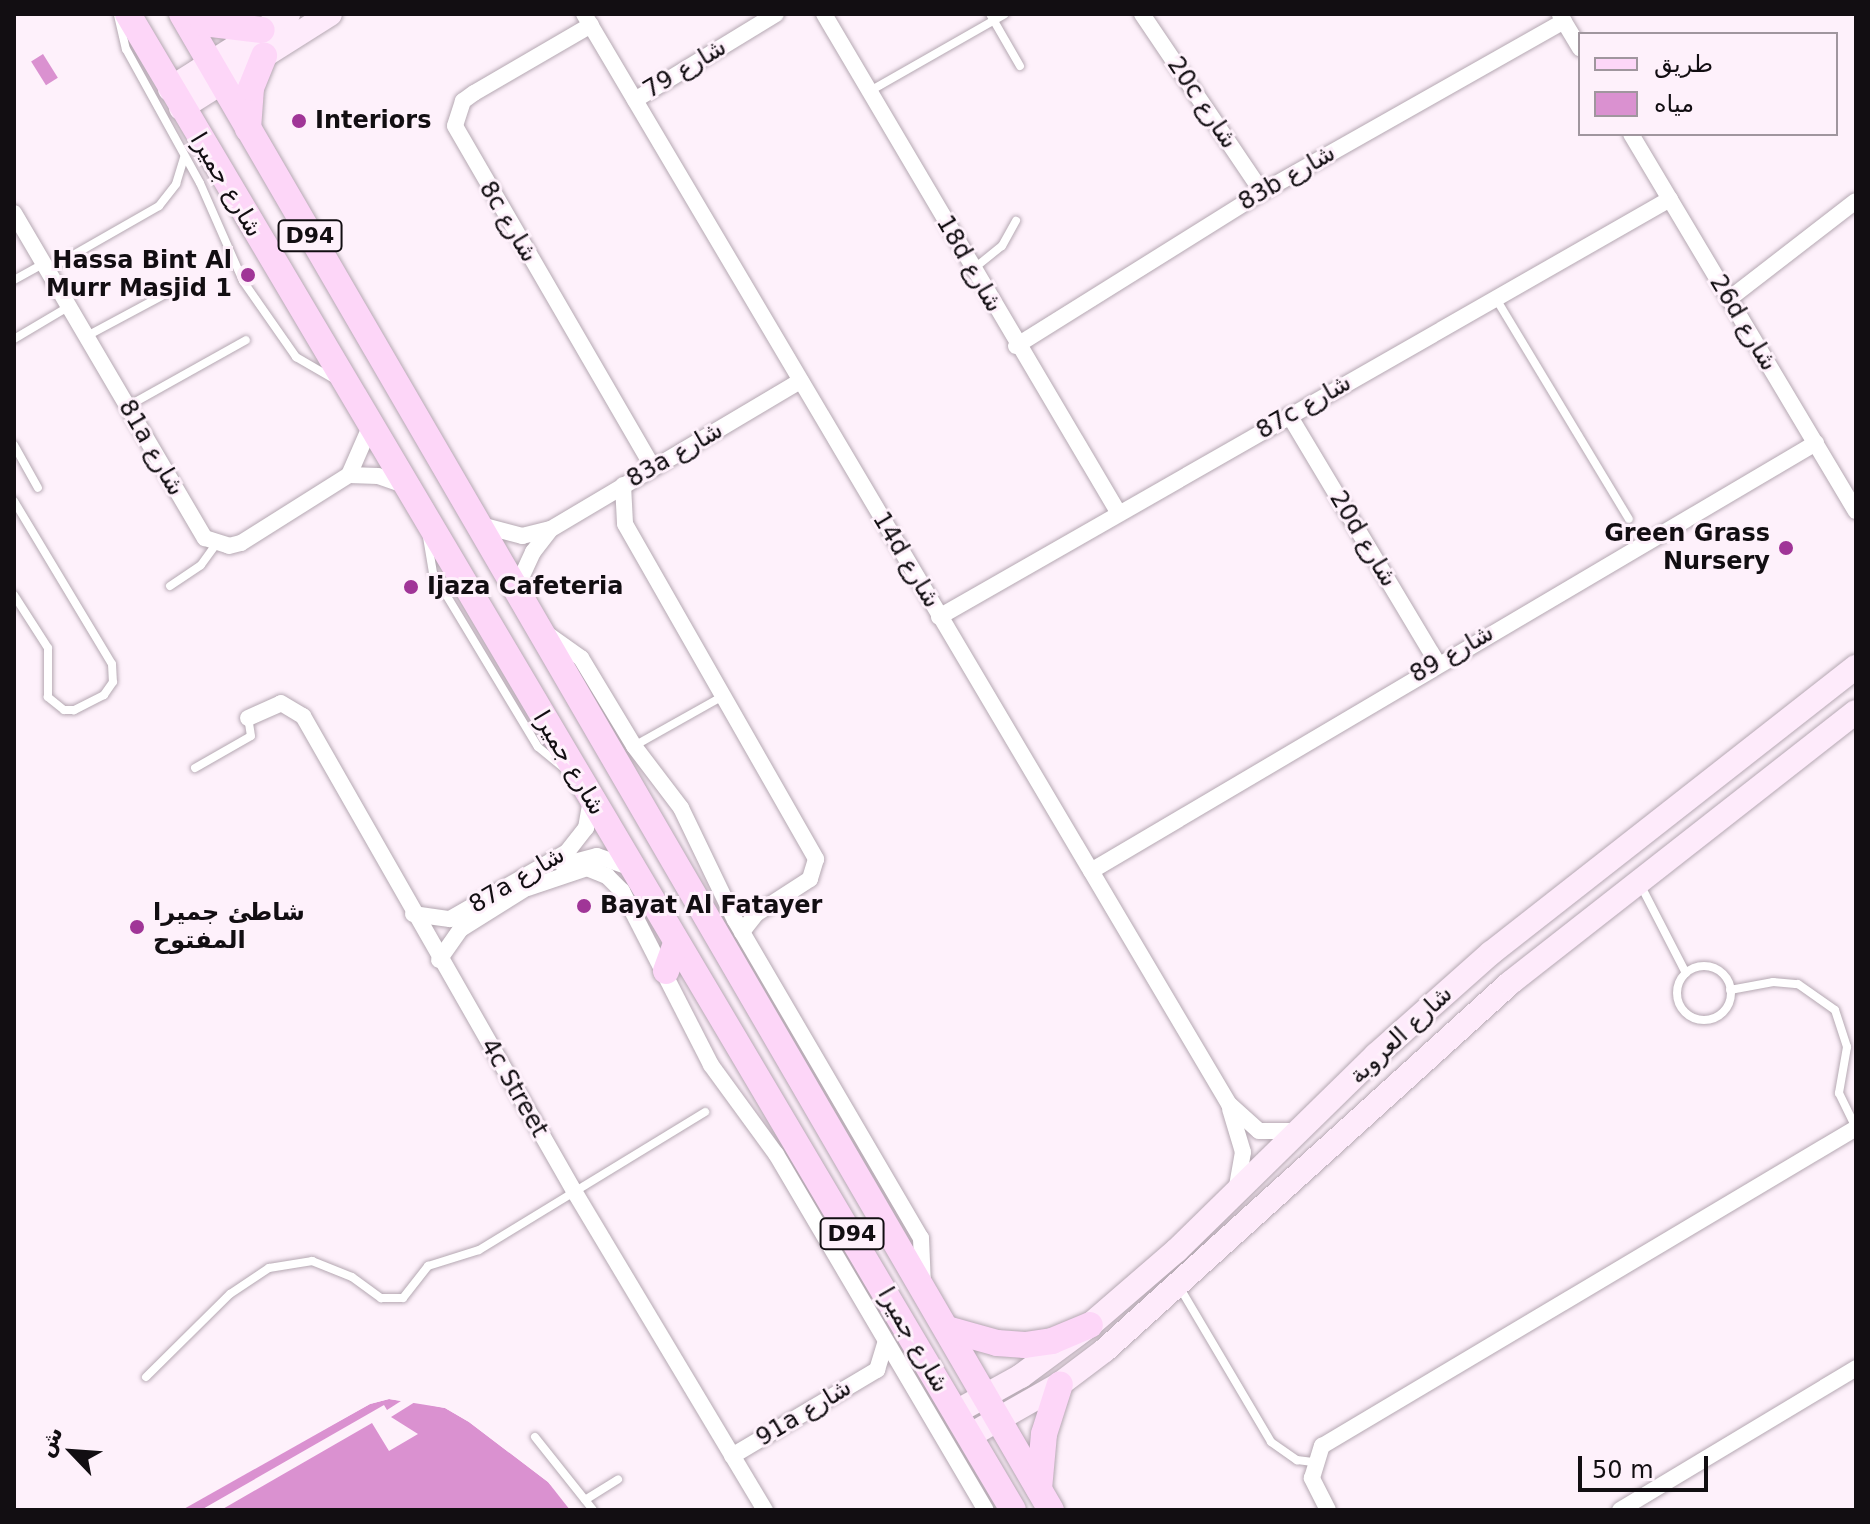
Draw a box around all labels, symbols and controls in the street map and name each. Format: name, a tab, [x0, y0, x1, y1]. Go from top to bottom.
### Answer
legend	[1578, 32, 1838, 136]
street label: شارع 79	[638, 33, 732, 105]
text: طريق	[1654, 50, 1713, 78]
street label: 20c شارع	[1161, 52, 1243, 154]
text: مياه	[1654, 90, 1694, 118]
place label: Interiors	[315, 107, 431, 135]
marker: Interiors	[290, 112, 308, 130]
street label: شارع جميرا	[184, 128, 268, 242]
street label: 83b شارع	[1234, 139, 1340, 217]
street label: 8c شارع	[473, 176, 543, 268]
street label: 18d شارع	[930, 211, 1008, 317]
road number: D94	[276, 218, 344, 254]
place label: Hassa Bint Al Murr Masjid 1	[46, 247, 232, 303]
marker: Hassa Bint Al Murr Masjid 1	[239, 266, 257, 284]
street label: 26d شارع	[1703, 270, 1783, 376]
street label: 87c شارع	[1251, 368, 1357, 446]
street label: 81a شارع	[112, 395, 190, 501]
street label: 83a شارع	[622, 416, 728, 494]
street label: 20d شارع	[1323, 486, 1403, 592]
street label: 14d شارع	[866, 507, 946, 613]
place label: Green Grass Nursery	[1604, 520, 1770, 576]
marker: Green Grass Nursery	[1777, 539, 1795, 557]
place label: Ijaza Cafeteria	[427, 573, 623, 601]
marker: Ijaza Cafeteria	[402, 578, 420, 596]
street label: شارع 89	[1405, 619, 1499, 689]
street label: شارع جميرا	[527, 706, 611, 820]
street label: 87a شارع	[464, 840, 570, 920]
place label: Bayat Al Fatayer	[600, 892, 822, 920]
marker: Bayat Al Fatayer	[575, 897, 593, 915]
place label: شاطئ جميرا المفتوح	[153, 899, 305, 955]
marker: شاطئ جميرا المفتوح	[128, 918, 146, 936]
street label: شارع العروبة	[1343, 980, 1459, 1090]
street label: 4c Street	[474, 1034, 554, 1142]
road number: D94	[818, 1216, 886, 1252]
street label: شارع جميرا	[871, 1282, 955, 1398]
street label: 91a شارع	[751, 1373, 857, 1453]
north arrow	[32, 1412, 112, 1492]
text: ش	[32, 1423, 68, 1461]
scale bar	[1582, 1440, 1712, 1490]
text: 50 m	[1592, 1456, 1654, 1484]

